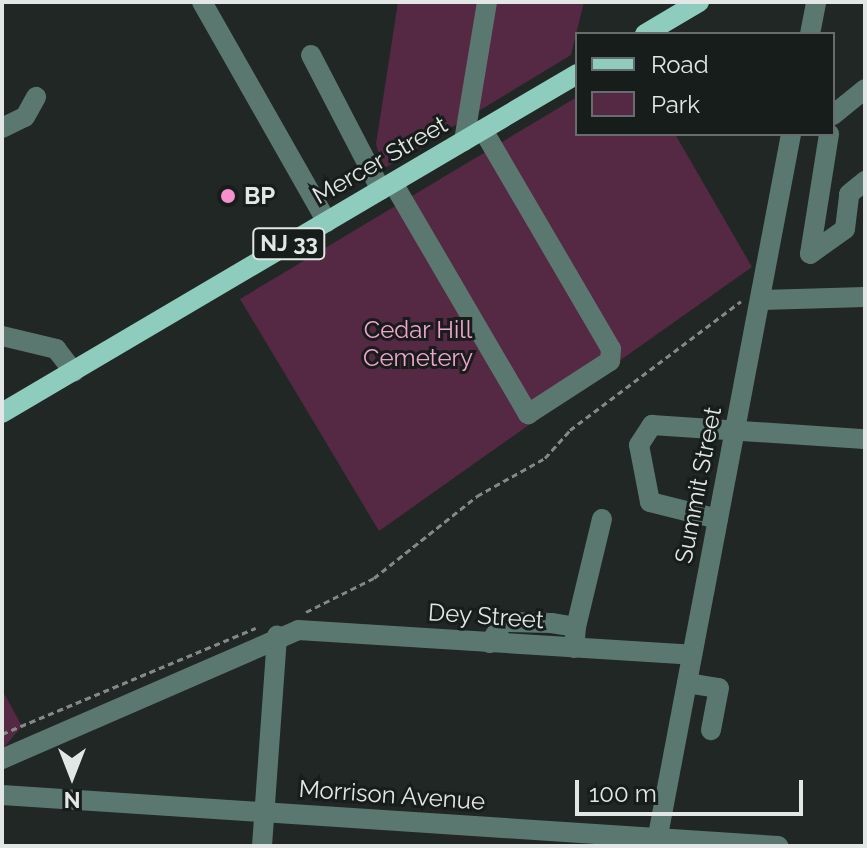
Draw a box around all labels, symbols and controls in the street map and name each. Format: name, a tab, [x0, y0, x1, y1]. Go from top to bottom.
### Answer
legend	[575, 32, 835, 136]
text: Road	[651, 50, 709, 79]
text: Park	[651, 90, 700, 119]
street label: Mercer Street	[307, 110, 453, 210]
place label: BP	[244, 182, 275, 210]
marker: BP	[219, 187, 237, 205]
road number: NJ 33	[251, 226, 327, 262]
park label: Cedar Hill Cemetery	[363, 316, 473, 372]
street label: Summit Street	[669, 404, 727, 566]
street label: Dey Street	[427, 598, 545, 634]
north arrow	[32, 736, 112, 816]
scale bar	[579, 764, 807, 814]
street label: Morrison Avenue	[298, 774, 486, 816]
text: 100 m	[589, 779, 657, 808]
text: N	[64, 787, 80, 813]

